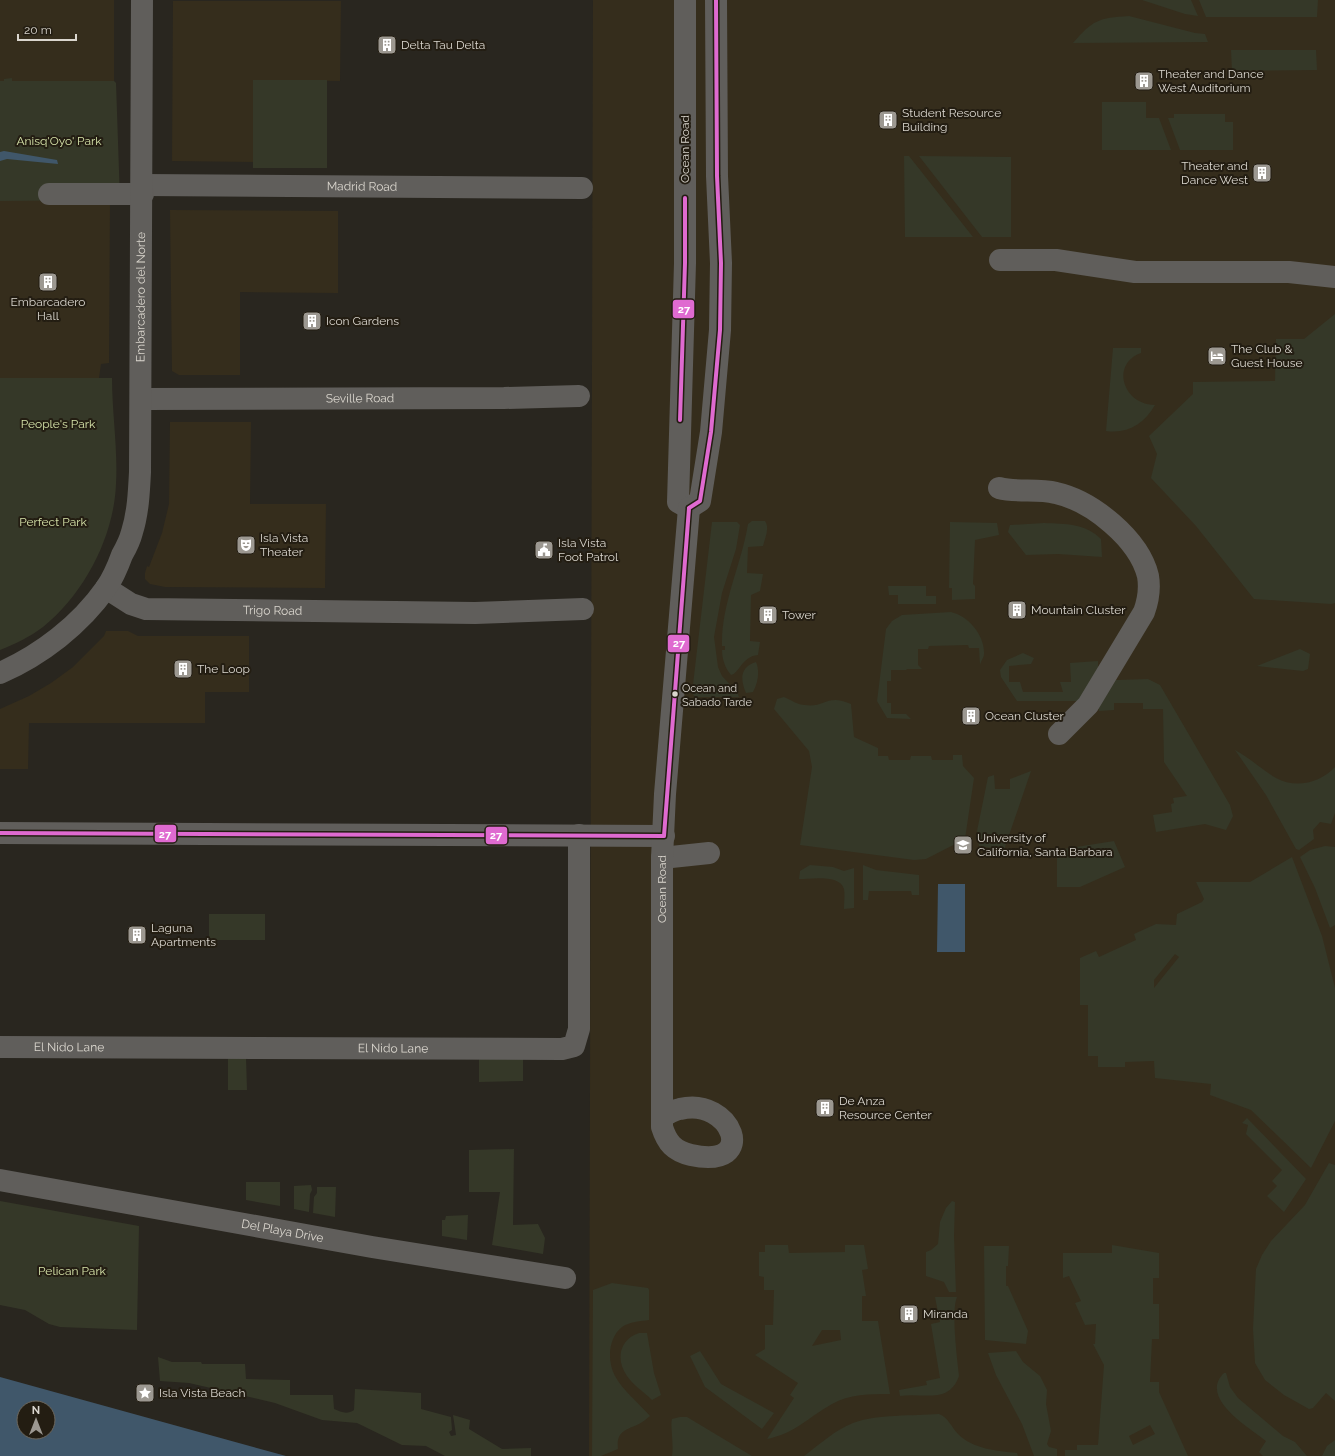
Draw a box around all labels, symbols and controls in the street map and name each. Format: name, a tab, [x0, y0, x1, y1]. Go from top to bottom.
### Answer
scale bar	[18, 16, 76, 42]
text: 20 m	[24, 23, 52, 37]
building icon: Delta Tau Delta	[376, 34, 398, 56]
place label: Delta Tau Delta	[401, 38, 485, 52]
place label: Theater and Dance West Auditorium	[1158, 67, 1264, 95]
building icon: Theater and Dance West Auditorium	[1133, 70, 1155, 92]
place label: Student Resource Building	[902, 106, 1001, 134]
building icon: Student Resource Building	[877, 109, 899, 131]
street label: Ocean Road	[678, 115, 692, 183]
park label: Anisq'Oyo' Park	[16, 134, 102, 148]
place label: Theater and Dance West	[1181, 159, 1248, 187]
building icon: Theater and Dance West	[1251, 162, 1273, 184]
street label: Madrid Road	[327, 179, 397, 194]
street label: Embarcadero del Norte	[133, 232, 148, 362]
building icon: Embarcadero Hall	[37, 271, 59, 293]
place label: Embarcadero Hall	[10, 295, 86, 323]
line badge: 27	[672, 299, 695, 319]
text: 27	[678, 303, 691, 316]
building icon: Icon Gardens	[301, 310, 323, 332]
place label: Icon Gardens	[326, 314, 399, 328]
place label: The Club & Guest House	[1231, 342, 1303, 370]
hotel icon: The Club & Guest House	[1206, 345, 1228, 367]
street label: Seville Road	[326, 391, 394, 405]
park label: People's Park	[21, 417, 96, 431]
park label: Perfect Park	[19, 515, 87, 529]
place label: Isla Vista Theater	[260, 531, 308, 559]
theatre icon: Isla Vista Theater	[235, 534, 257, 556]
place label: Isla Vista Foot Patrol	[558, 536, 619, 564]
public building icon: Isla Vista Foot Patrol	[533, 539, 555, 561]
building icon: Mountain Cluster	[1006, 599, 1028, 621]
street label: Trigo Road	[243, 603, 302, 618]
place label: Mountain Cluster	[1031, 603, 1126, 617]
building icon: Tower	[757, 604, 779, 626]
place label: Tower	[782, 608, 816, 622]
line badge: 27	[667, 634, 690, 653]
text: 27	[673, 637, 686, 650]
building icon: The Loop	[172, 658, 194, 680]
place label: The Loop	[197, 662, 250, 676]
place label: Ocean and Sabado Tarde	[682, 682, 752, 709]
marker: Ocean and Sabado Tarde	[670, 689, 680, 699]
building icon: Ocean Cluster	[960, 705, 982, 727]
place label: Ocean Cluster	[985, 709, 1065, 723]
line badge: 27	[154, 824, 177, 843]
line badge: 27	[485, 826, 508, 845]
text: 27	[159, 828, 172, 841]
text: 27	[490, 829, 503, 842]
place label: University of California, Santa Barbara	[977, 831, 1112, 859]
school or university icon: University of California, Santa Barbara	[952, 834, 974, 856]
street label: Ocean Road	[655, 855, 669, 923]
place label: Laguna Apartments	[151, 921, 216, 949]
building icon: Laguna Apartments	[126, 924, 148, 946]
street label: El Nido Lane	[34, 1040, 104, 1054]
street label: El Nido Lane	[358, 1041, 428, 1056]
place label: De Anza Resource Center	[839, 1094, 933, 1122]
building icon: De Anza Resource Center	[814, 1097, 836, 1119]
street label: Del Playa Drive	[240, 1217, 325, 1245]
park label: Pelican Park	[38, 1264, 107, 1278]
building icon: Miranda	[898, 1303, 920, 1325]
place label: Miranda	[923, 1307, 968, 1321]
place icon: Isla Vista Beach	[134, 1382, 156, 1404]
place label: Isla Vista Beach	[159, 1386, 246, 1400]
north arrow	[16, 1400, 56, 1440]
text: N	[32, 1404, 40, 1417]

